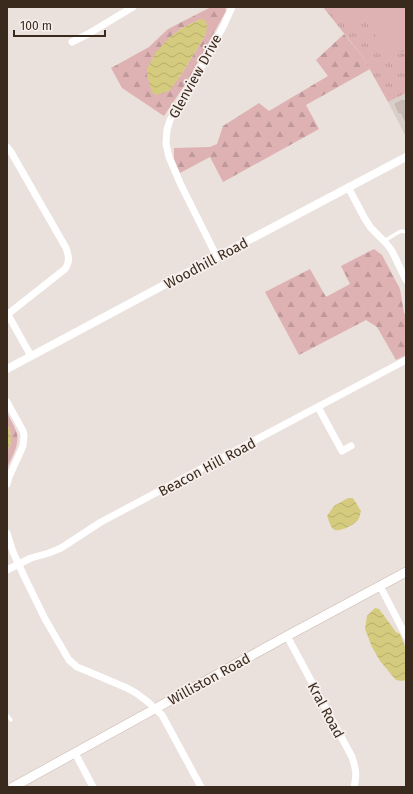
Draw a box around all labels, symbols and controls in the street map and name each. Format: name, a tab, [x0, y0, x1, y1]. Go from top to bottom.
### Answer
scale bar	[14, 12, 105, 38]
text: 100 m	[20, 19, 52, 33]
street label: Glenview Drive	[165, 31, 226, 121]
street label: Woodhill Road	[161, 234, 251, 293]
street label: Beacon Hill Road	[156, 435, 259, 500]
street label: Williston Road	[165, 650, 253, 709]
street label: Kral Road	[304, 679, 347, 741]

